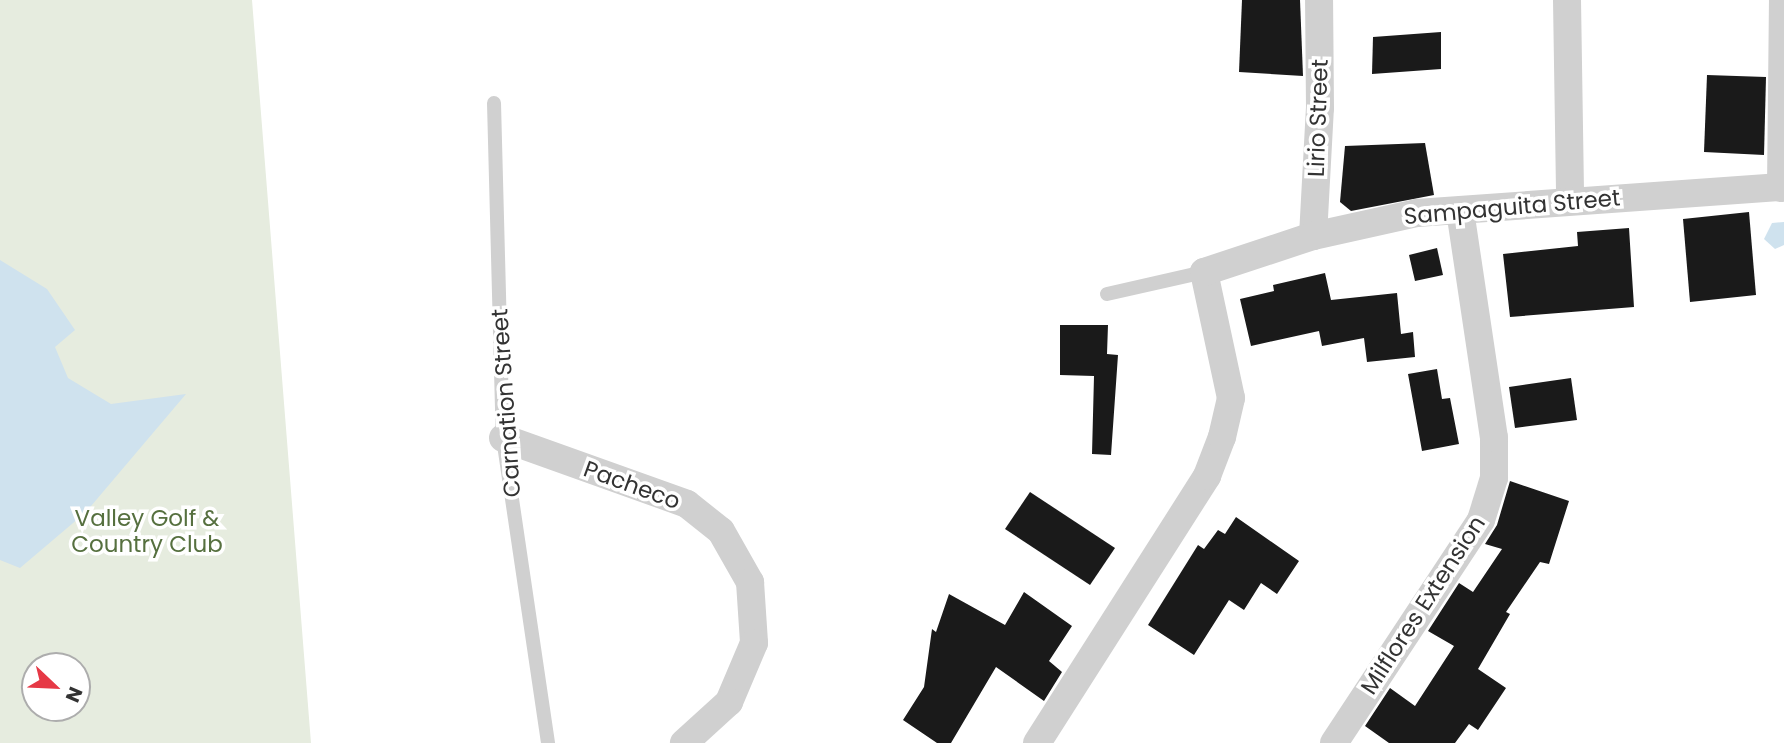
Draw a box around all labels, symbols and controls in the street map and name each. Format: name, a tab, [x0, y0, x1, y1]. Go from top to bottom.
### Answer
street label: Lirio Street	[1302, 59, 1334, 177]
street label: Sampaguita Street	[1403, 184, 1621, 230]
street label: Carnation Street	[486, 308, 526, 498]
street label: Pacheco	[580, 455, 684, 515]
park label: Valley Golf & Country Club	[71, 504, 223, 558]
street label: Milflores Extension	[1355, 511, 1491, 699]
north arrow	[21, 652, 91, 722]
text: N	[59, 683, 89, 706]

